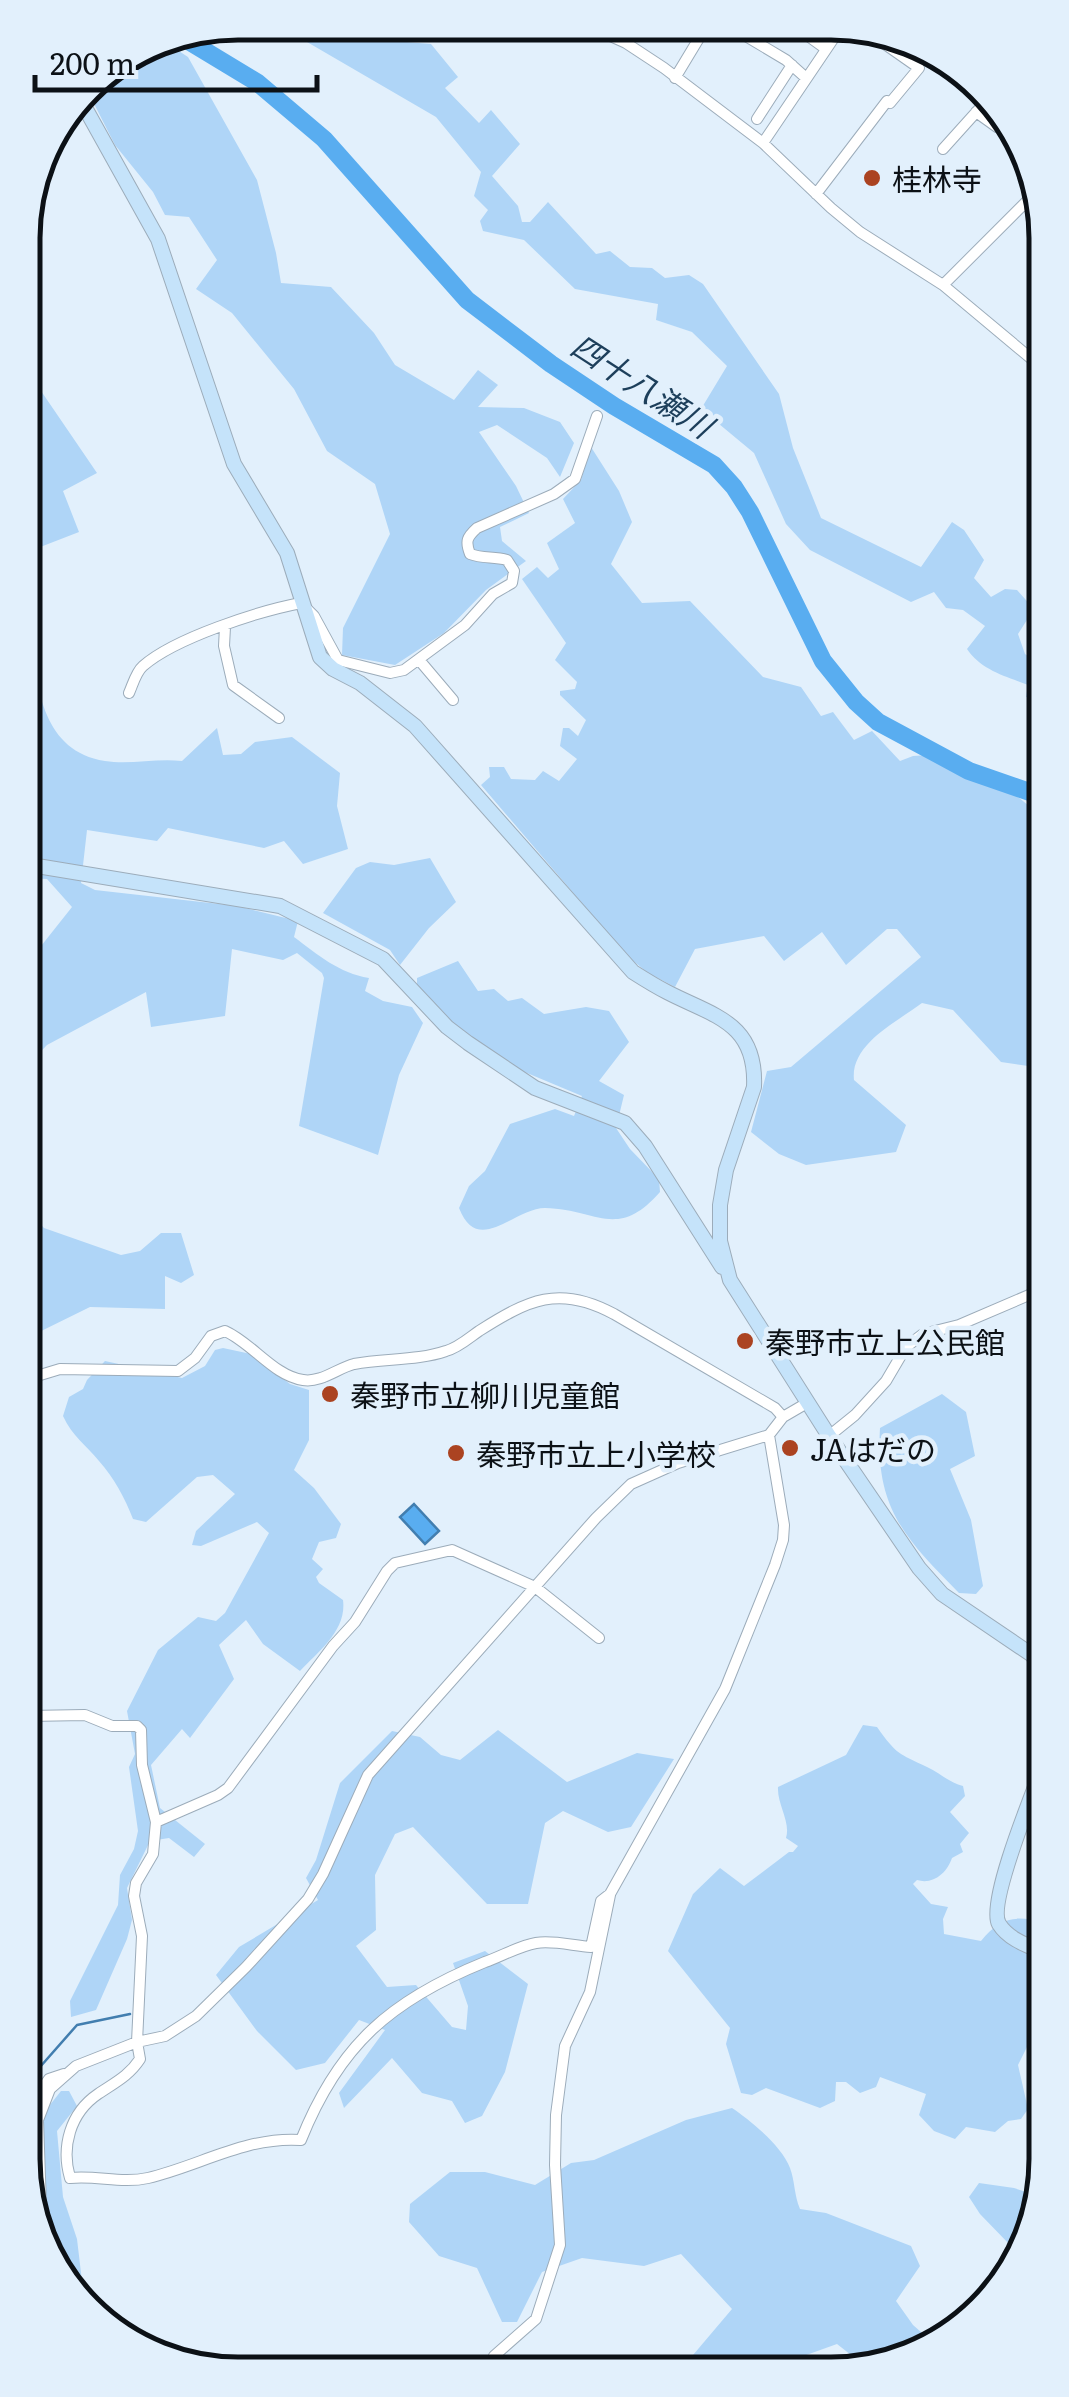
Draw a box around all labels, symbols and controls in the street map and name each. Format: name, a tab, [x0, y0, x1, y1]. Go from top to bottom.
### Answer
scale bar	[35, 30, 318, 92]
text: 200 m	[50, 40, 135, 84]
place label: 桂林寺	[892, 156, 982, 200]
marker: 桂林寺	[861, 167, 883, 189]
water label: 四十八瀬川	[563, 320, 726, 449]
place label: 秦野市立上公民館	[765, 1319, 1005, 1363]
marker: 秦野市立上公民館	[734, 1330, 756, 1352]
place label: 秦野市立柳川児童館	[350, 1372, 620, 1416]
marker: 秦野市立柳川児童館	[319, 1383, 341, 1405]
place label: JAはだの	[810, 1426, 936, 1470]
place label: 秦野市立上小学校	[476, 1431, 716, 1475]
marker: JAはだの	[779, 1437, 801, 1459]
marker: 秦野市立上小学校	[445, 1442, 467, 1464]

